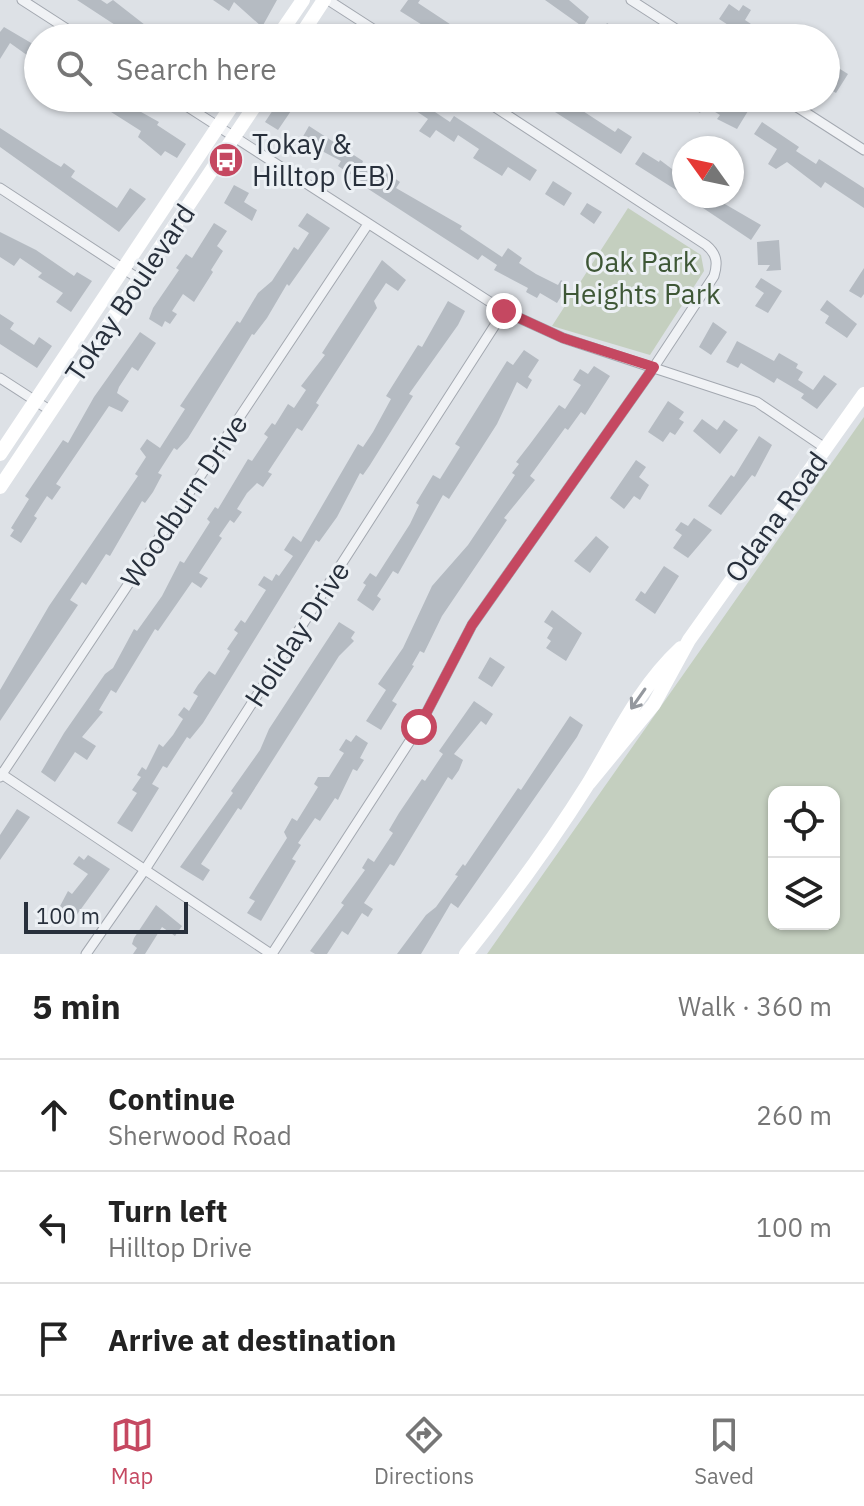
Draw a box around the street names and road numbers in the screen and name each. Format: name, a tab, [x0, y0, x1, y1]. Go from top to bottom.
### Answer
street label: Tokay Boulevard	[56, 196, 203, 389]
street label: Woodburn Drive	[112, 407, 255, 595]
street label: Odana Road	[716, 444, 835, 589]
street label: Holiday Drive	[236, 554, 357, 714]

